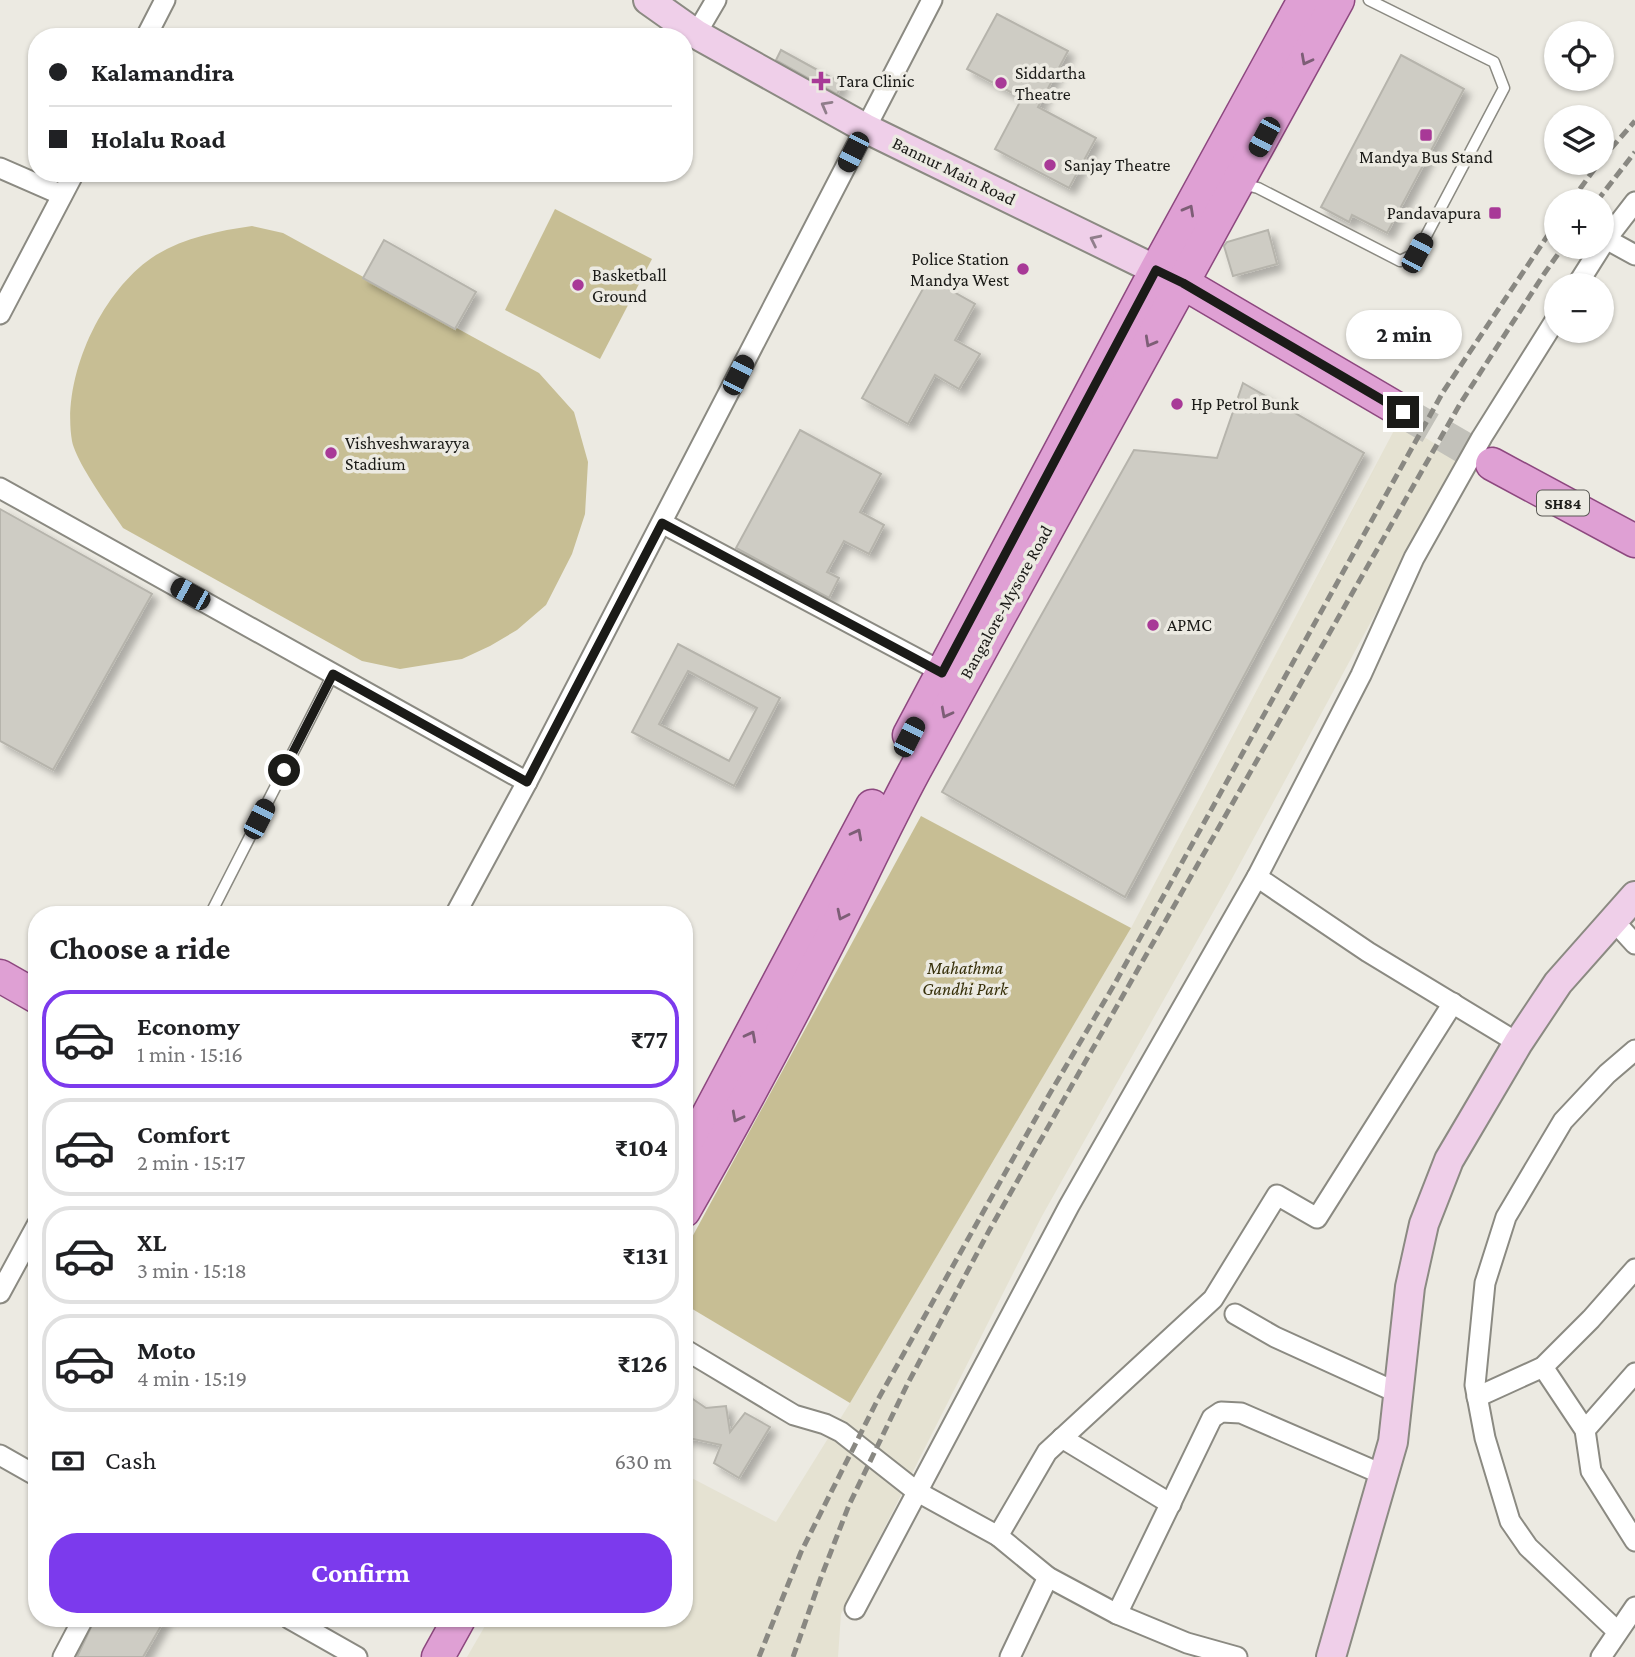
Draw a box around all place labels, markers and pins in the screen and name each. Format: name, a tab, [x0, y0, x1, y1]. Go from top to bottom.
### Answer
place label: Siddartha Theatre	[1015, 63, 1086, 104]
marker: Tara Clinic	[811, 71, 831, 91]
place label: Tara Clinic	[837, 71, 915, 91]
marker: Siddartha Theatre	[993, 75, 1009, 91]
marker: Mandya Bus Stand	[1418, 127, 1434, 143]
place label: Mandya Bus Stand	[1359, 147, 1493, 167]
place label: Sanjay Theatre	[1064, 155, 1170, 176]
marker: Sanjay Theatre	[1042, 157, 1058, 173]
place label: Pandavapura	[1387, 203, 1481, 223]
marker: Pandavapura	[1487, 205, 1503, 221]
place label: Police Station Mandya West	[910, 249, 1010, 290]
marker: Police Station Mandya West	[1015, 261, 1031, 277]
place label: Basketball Ground	[592, 265, 667, 306]
marker: Basketball Ground	[570, 277, 586, 293]
place label: Hp Petrol Bunk	[1191, 394, 1299, 414]
marker: Hp Petrol Bunk	[1169, 396, 1185, 412]
place label: Vishveshwarayya Stadium	[345, 433, 470, 474]
marker: Vishveshwarayya Stadium	[323, 445, 339, 461]
place label: APMC	[1167, 615, 1212, 635]
marker: APMC	[1145, 617, 1161, 633]

